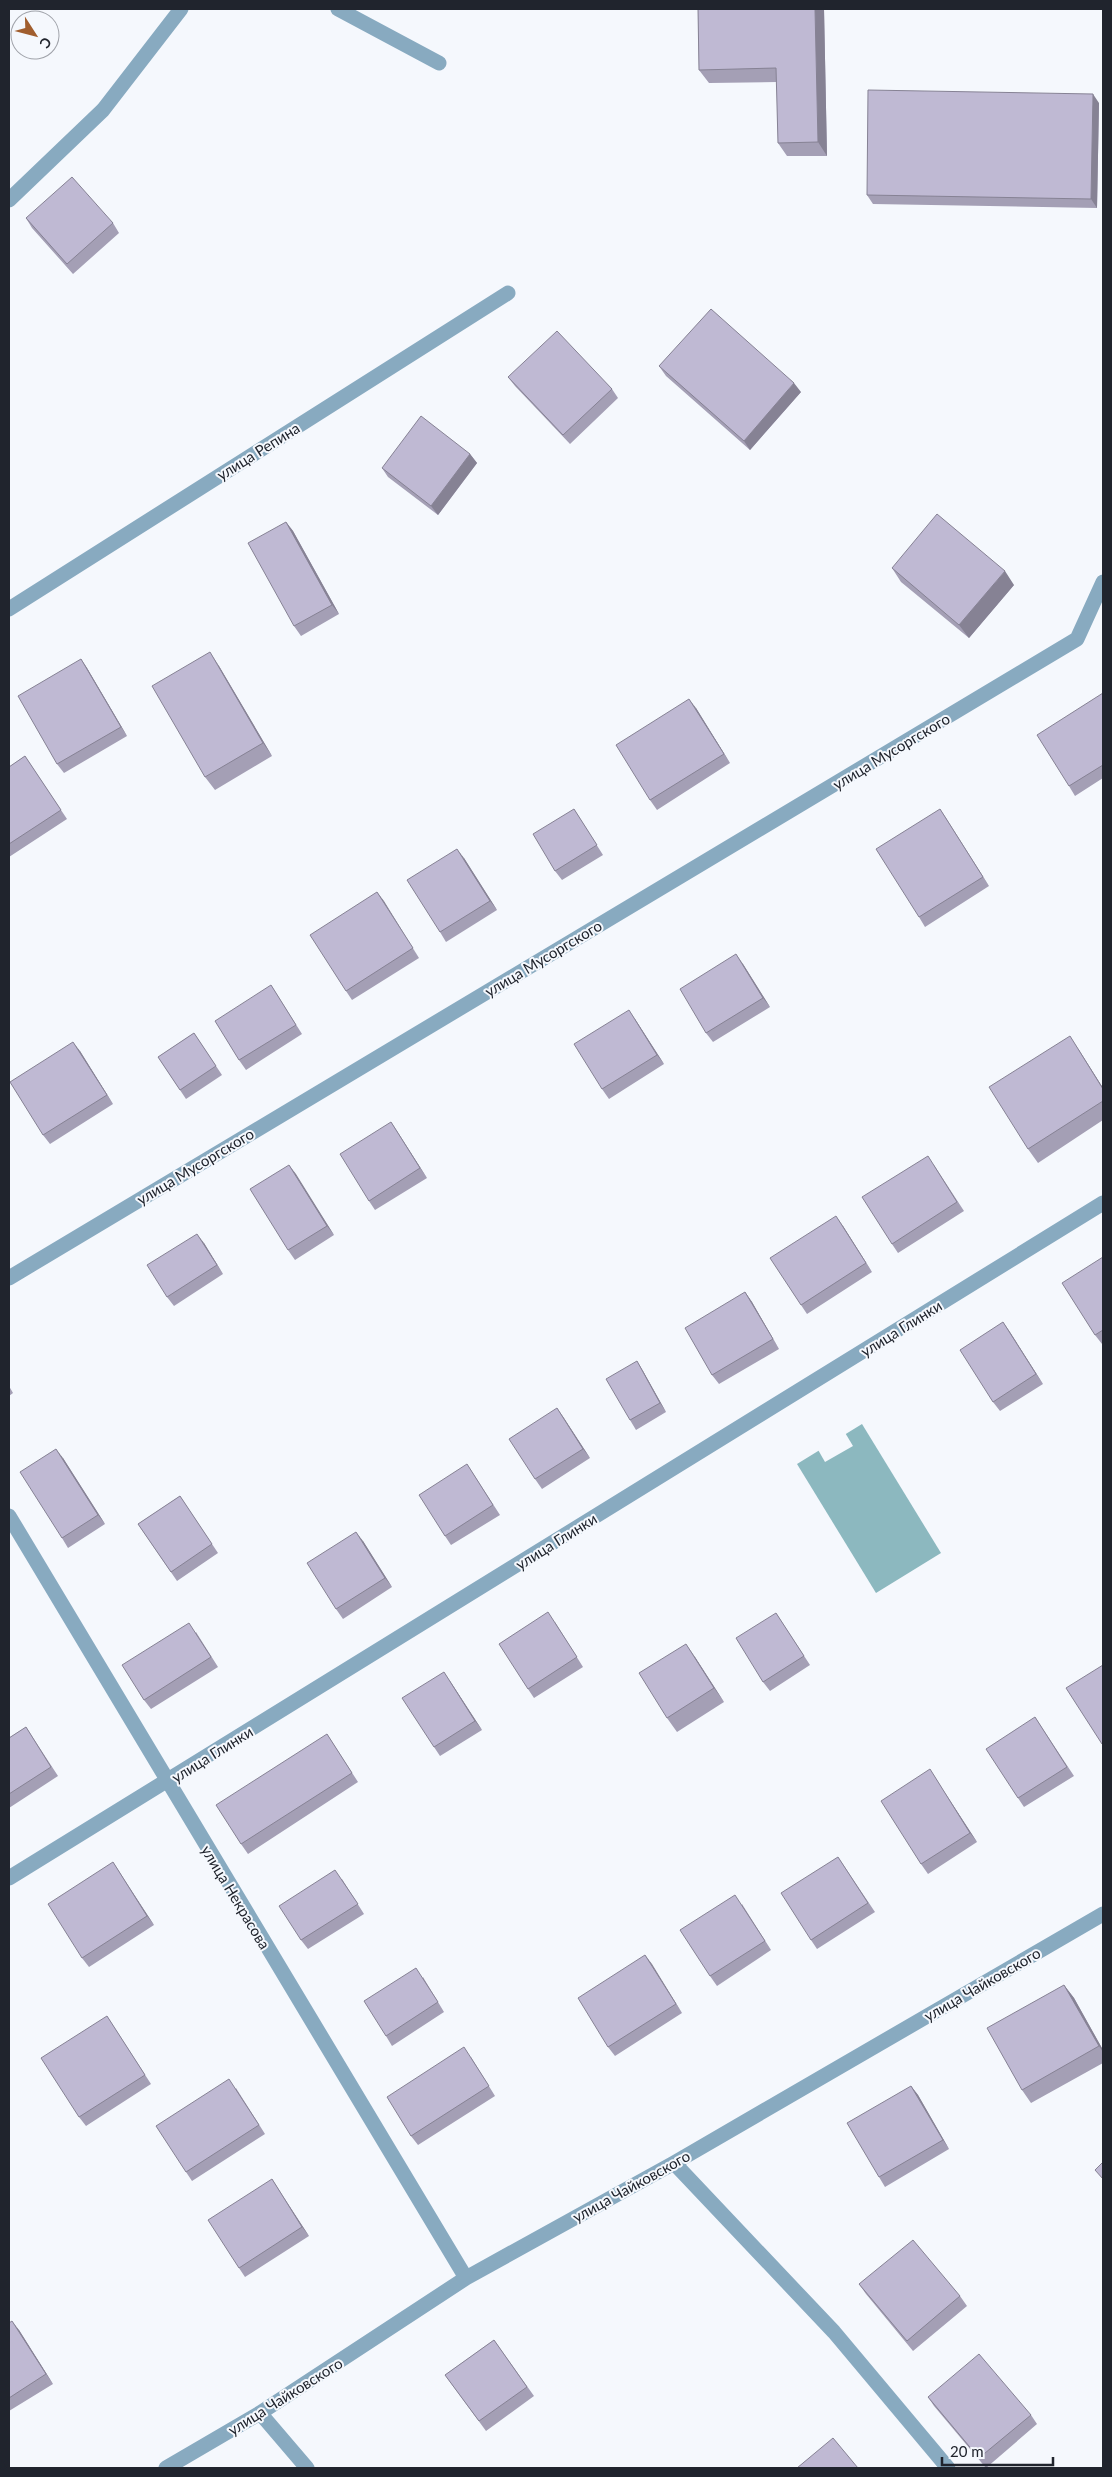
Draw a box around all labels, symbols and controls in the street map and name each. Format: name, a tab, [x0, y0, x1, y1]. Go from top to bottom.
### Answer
north arrow	[10, 10, 60, 60]
text: С	[36, 34, 56, 52]
street label: улица Репина	[213, 418, 303, 484]
street label: улица Мусоргского	[829, 709, 953, 793]
street label: улица Мусоргского	[481, 916, 605, 1000]
street label: улица Мусоргского	[133, 1124, 257, 1208]
street label: улица Глинки	[857, 1296, 945, 1360]
street label: улица Глинки	[512, 1509, 600, 1573]
street label: улица Глинки	[168, 1722, 256, 1786]
street label: улица Некрасова	[198, 1842, 274, 1952]
street label: улица Чайковского	[921, 1943, 1043, 2025]
street label: улица Чайковского	[569, 2146, 693, 2226]
street label: улица Чайковского	[224, 2354, 346, 2438]
scale bar	[942, 2434, 1053, 2466]
text: 20 m	[950, 2442, 984, 2460]

